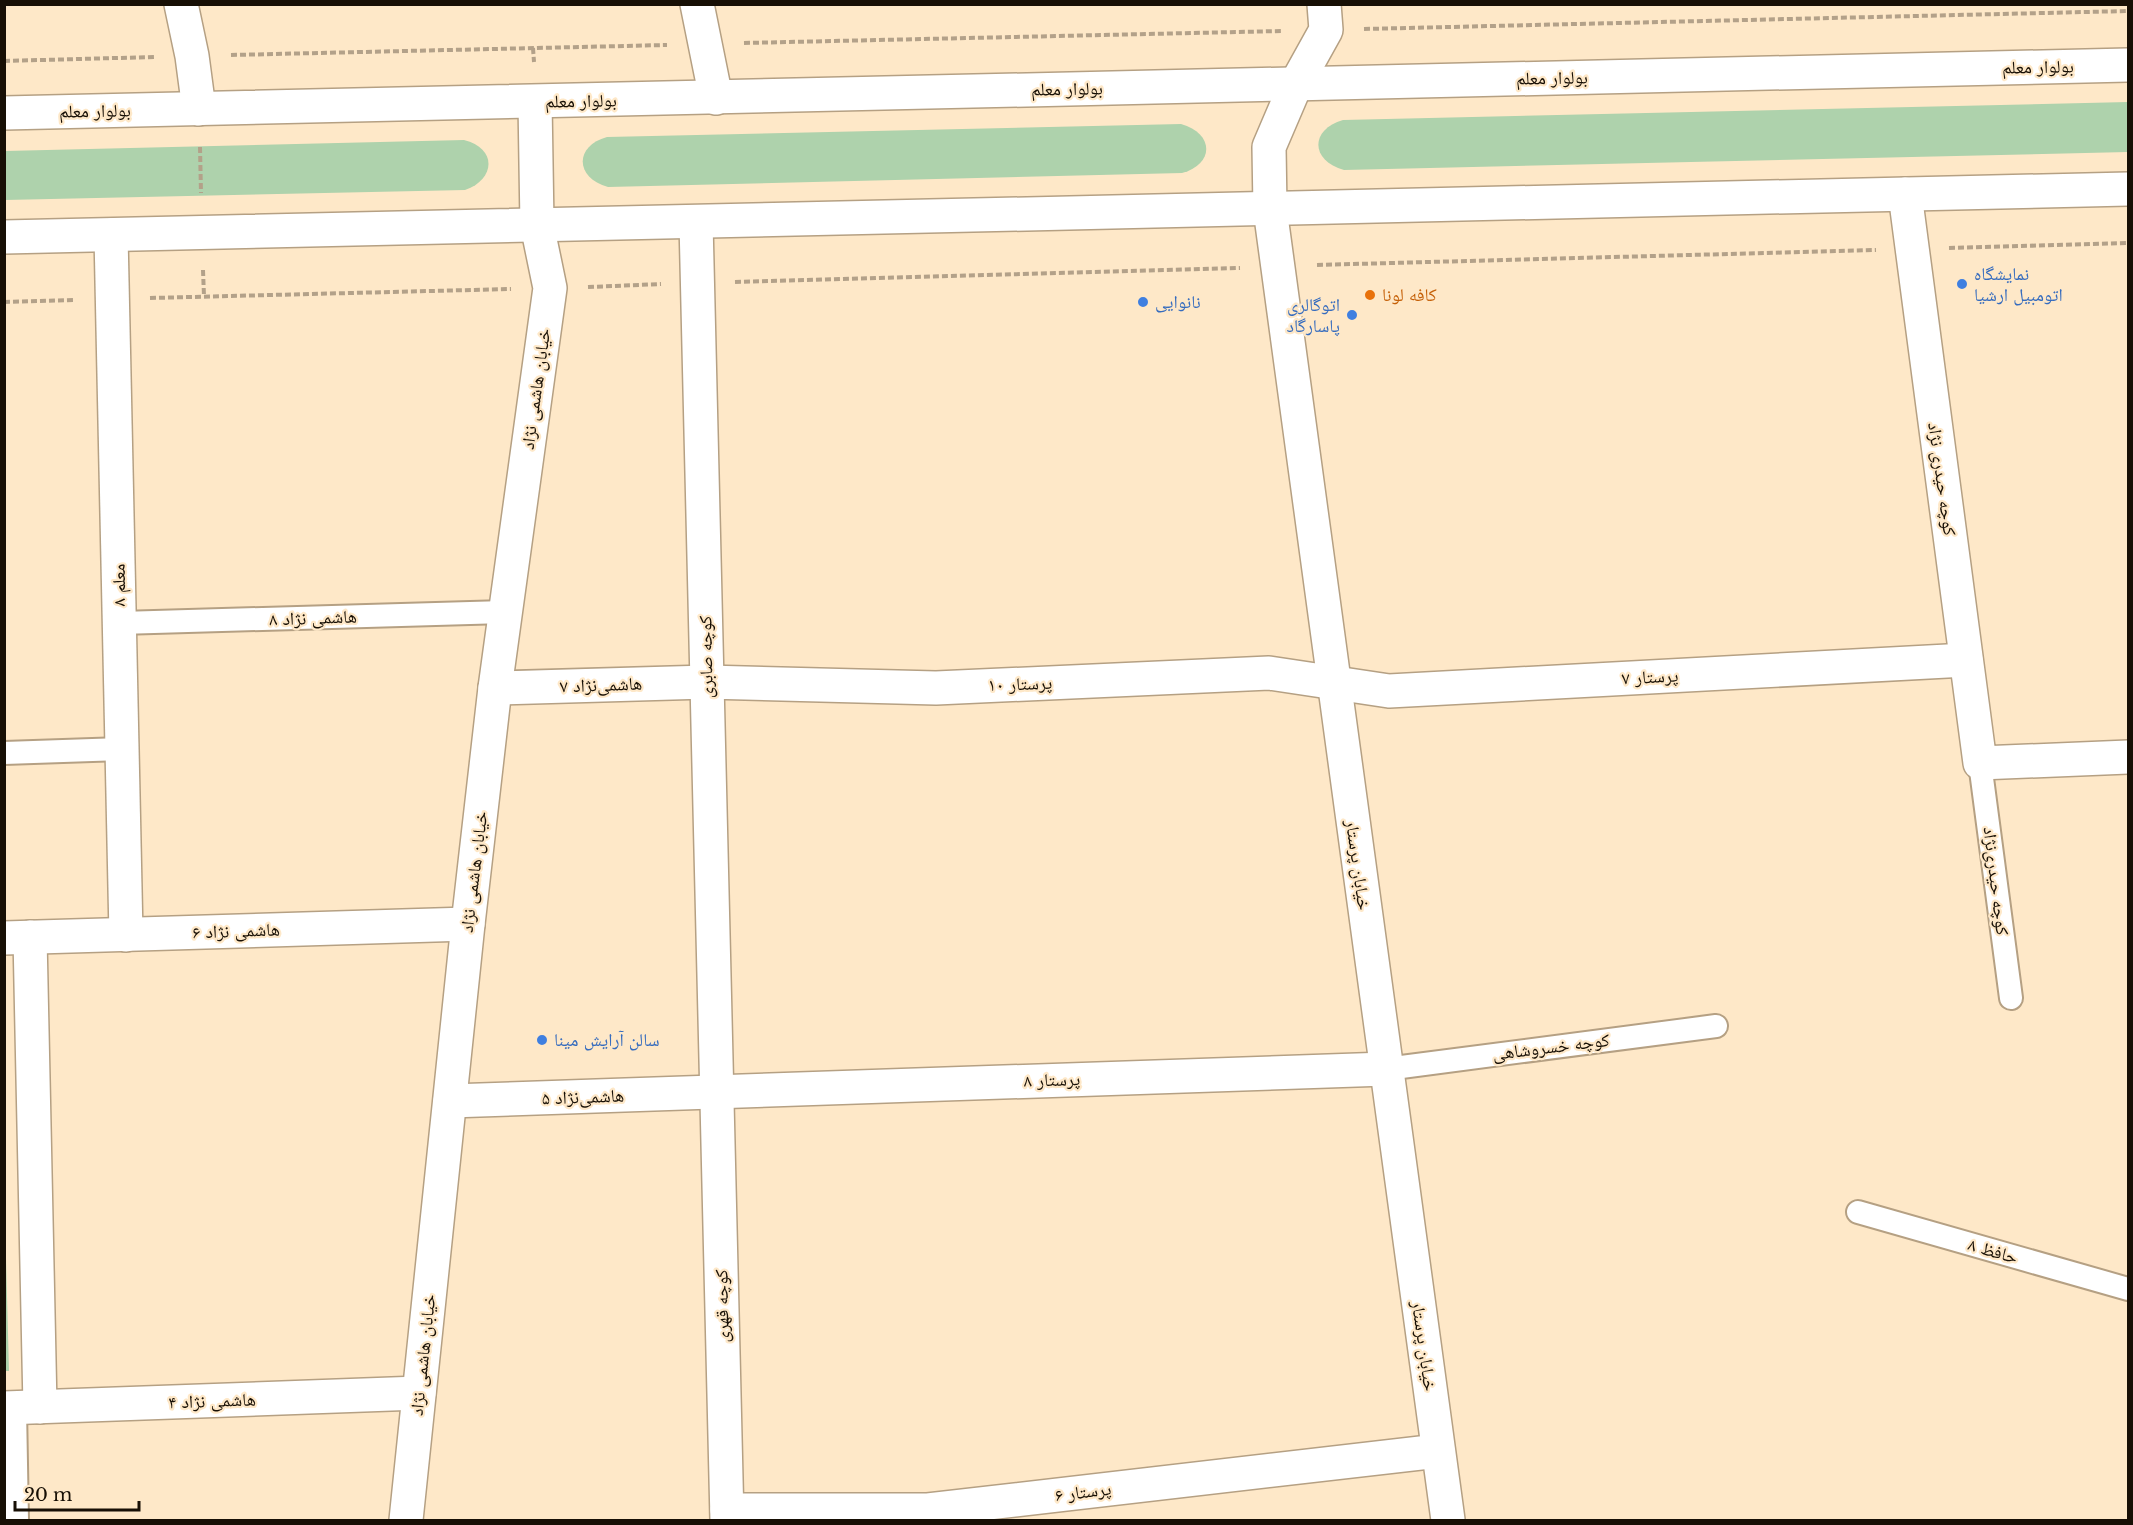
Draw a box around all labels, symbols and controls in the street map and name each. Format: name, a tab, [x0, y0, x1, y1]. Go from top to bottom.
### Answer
street label: بولوار معلم	[2002, 55, 2074, 80]
street label: بولوار معلم	[1516, 66, 1588, 91]
street label: بولوار معلم	[1031, 77, 1103, 102]
street label: بولوار معلم	[545, 89, 617, 114]
street label: بولوار معلم	[59, 99, 131, 124]
place label: نمایشگاه اتومبیل ارشیا	[1974, 263, 2063, 306]
marker: نمایشگاه اتومبیل ارشیا	[1955, 277, 1969, 291]
place label: کافه لونا	[1382, 284, 1437, 306]
marker: کافه لونا	[1363, 288, 1377, 302]
place label: نانوایی	[1155, 291, 1201, 313]
place label: اتوگالری پاسارگاد	[1286, 294, 1340, 337]
marker: نانوایی	[1136, 295, 1150, 309]
marker: اتوگالری پاسارگاد	[1345, 308, 1359, 322]
street label: خیابان هاشمی نژاد	[517, 327, 555, 451]
street label: کوچه حیدری نژاد	[1923, 421, 1961, 538]
street label: معلم ۸	[108, 563, 131, 607]
street label: هاشمی نژاد ۸	[269, 605, 357, 631]
street label: کوچه صابری	[694, 615, 718, 699]
street label: پرستار ۷	[1621, 665, 1679, 690]
street label: پرستار ۱۰	[987, 672, 1053, 696]
street label: هاشمی‌نژاد ۷	[559, 673, 643, 697]
street label: خیابان هاشمی نژاد	[456, 810, 492, 934]
street label: خیابان پرستار	[1340, 817, 1375, 912]
street label: کوچه حیدری‌نژاد	[1978, 825, 2014, 937]
street label: هاشمی نژاد ۶	[192, 918, 280, 944]
place label: سالن آرایش مینا	[554, 1029, 660, 1051]
street label: کوچه خسروشاهی	[1491, 1029, 1611, 1065]
marker: سالن آرایش مینا	[535, 1033, 549, 1047]
street label: پرستار ۸	[1023, 1068, 1081, 1092]
street label: هاشمی‌نژاد ۵	[541, 1085, 625, 1109]
street label: حافظ ۸	[1966, 1233, 2020, 1269]
street label: کوچه قهری	[710, 1269, 734, 1343]
street label: خیابان هاشمی نژاد	[406, 1293, 440, 1417]
street label: خیابان پرستار	[1406, 1298, 1441, 1393]
street label: هاشمی نژاد ۴	[168, 1388, 256, 1414]
scale bar	[15, 1474, 140, 1512]
street label: پرستار ۶	[1054, 1478, 1112, 1507]
text: 20 m	[24, 1484, 72, 1506]

